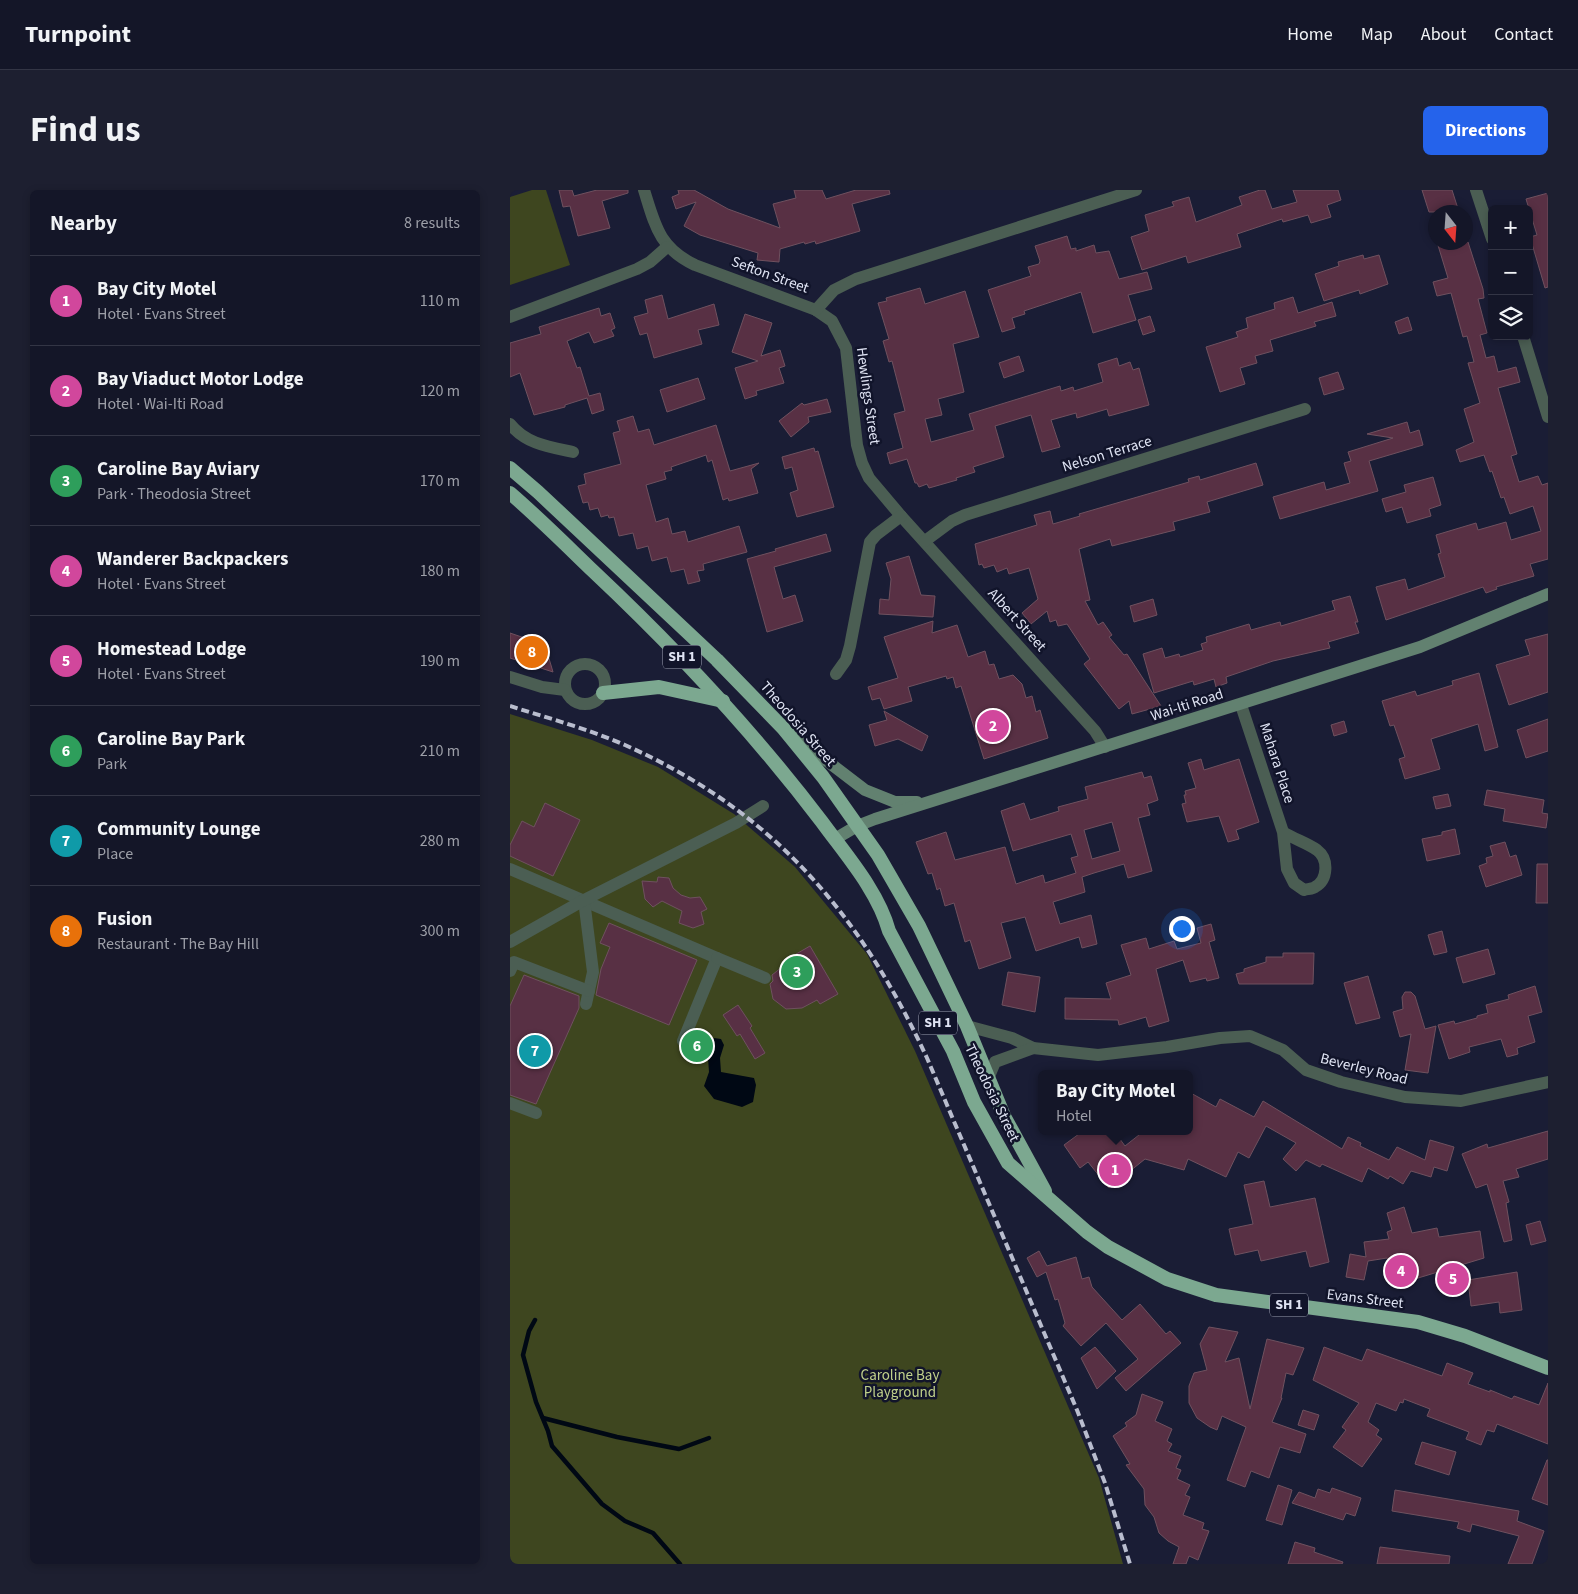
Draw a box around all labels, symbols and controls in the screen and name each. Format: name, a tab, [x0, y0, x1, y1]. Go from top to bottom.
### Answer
text: Turnpoint	[25, 17, 131, 52]
text: Home	[1287, 22, 1333, 47]
text: Map	[1361, 22, 1393, 47]
text: About	[1421, 22, 1466, 47]
text: Contact	[1494, 22, 1553, 47]
text: Find us	[30, 105, 140, 155]
button: Directions	[1423, 106, 1548, 155]
north arrow	[1428, 205, 1473, 250]
map controls	[1488, 205, 1533, 340]
button: +	[1488, 205, 1533, 250]
text: Nearby	[50, 208, 117, 238]
text: 8 results	[404, 212, 460, 234]
button: −	[1488, 250, 1533, 295]
street label: Sefton Street	[728, 251, 812, 299]
text: Bay City Motel	[97, 276, 216, 303]
text: 1	[62, 290, 70, 312]
text: 110 m	[420, 290, 460, 312]
button: layers	[1488, 295, 1533, 340]
text: Hotel · Evans Street	[97, 303, 226, 325]
street label: Hewlings Street	[851, 346, 885, 446]
text: Bay Viaduct Motor Lodge	[97, 366, 304, 393]
text: 2	[62, 380, 70, 402]
text: 120 m	[420, 380, 460, 402]
text: Hotel · Wai-Iti Road	[97, 393, 224, 415]
street label: Nelson Terrace	[1060, 430, 1154, 478]
text: Caroline Bay Aviary	[97, 456, 260, 483]
text: 3	[62, 470, 70, 492]
text: 170 m	[420, 470, 460, 492]
text: Park · Theodosia Street	[97, 483, 251, 505]
text: Wanderer Backpackers	[97, 546, 288, 573]
text: 4	[62, 560, 70, 582]
text: 180 m	[420, 560, 460, 582]
text: Hotel · Evans Street	[97, 573, 226, 595]
street label: Albert Street	[983, 584, 1051, 656]
pin: 8	[516, 633, 548, 671]
text: Homestead Lodge	[97, 636, 246, 663]
road number: SH 1	[663, 646, 701, 668]
text: 5	[62, 650, 70, 672]
text: 190 m	[420, 650, 460, 672]
text: Hotel · Evans Street	[97, 663, 226, 685]
street label: Theodosia Street	[755, 677, 841, 771]
street label: Wai-Iti Road	[1148, 683, 1226, 727]
pin: 2	[977, 707, 1009, 745]
street label: Mahara Place	[1254, 720, 1300, 806]
text: Caroline Bay Park	[97, 726, 245, 753]
text: 6	[62, 740, 70, 762]
text: 210 m	[420, 740, 460, 762]
text: Park	[97, 753, 127, 775]
text: Community Lounge	[97, 816, 260, 843]
text: 7	[62, 830, 70, 852]
text: 280 m	[420, 830, 460, 852]
text: Place	[97, 843, 133, 865]
text: Fusion	[97, 906, 152, 933]
your location	[1169, 916, 1195, 942]
text: 8	[62, 920, 70, 942]
text: 300 m	[420, 920, 460, 942]
text: Restaurant · The Bay Hill	[97, 933, 259, 955]
pin: 3	[781, 953, 813, 991]
road number: SH 1	[919, 1011, 957, 1034]
pin: 6	[681, 1027, 713, 1065]
pin: 7	[519, 1032, 551, 1070]
street label: Theodosia Street	[959, 1041, 1025, 1145]
street label: Beverley Road	[1318, 1048, 1410, 1090]
popup	[1038, 1070, 1193, 1135]
text: Bay City Motel	[1056, 1078, 1175, 1105]
text: Hotel	[1056, 1105, 1092, 1127]
pin: 1	[1099, 1151, 1131, 1189]
pin: 4	[1385, 1252, 1417, 1290]
pin: 5	[1437, 1260, 1469, 1298]
street label: Evans Street	[1325, 1284, 1405, 1314]
road number: SH 1	[1270, 1294, 1308, 1316]
park label: Caroline Bay Playground	[861, 1365, 939, 1403]

